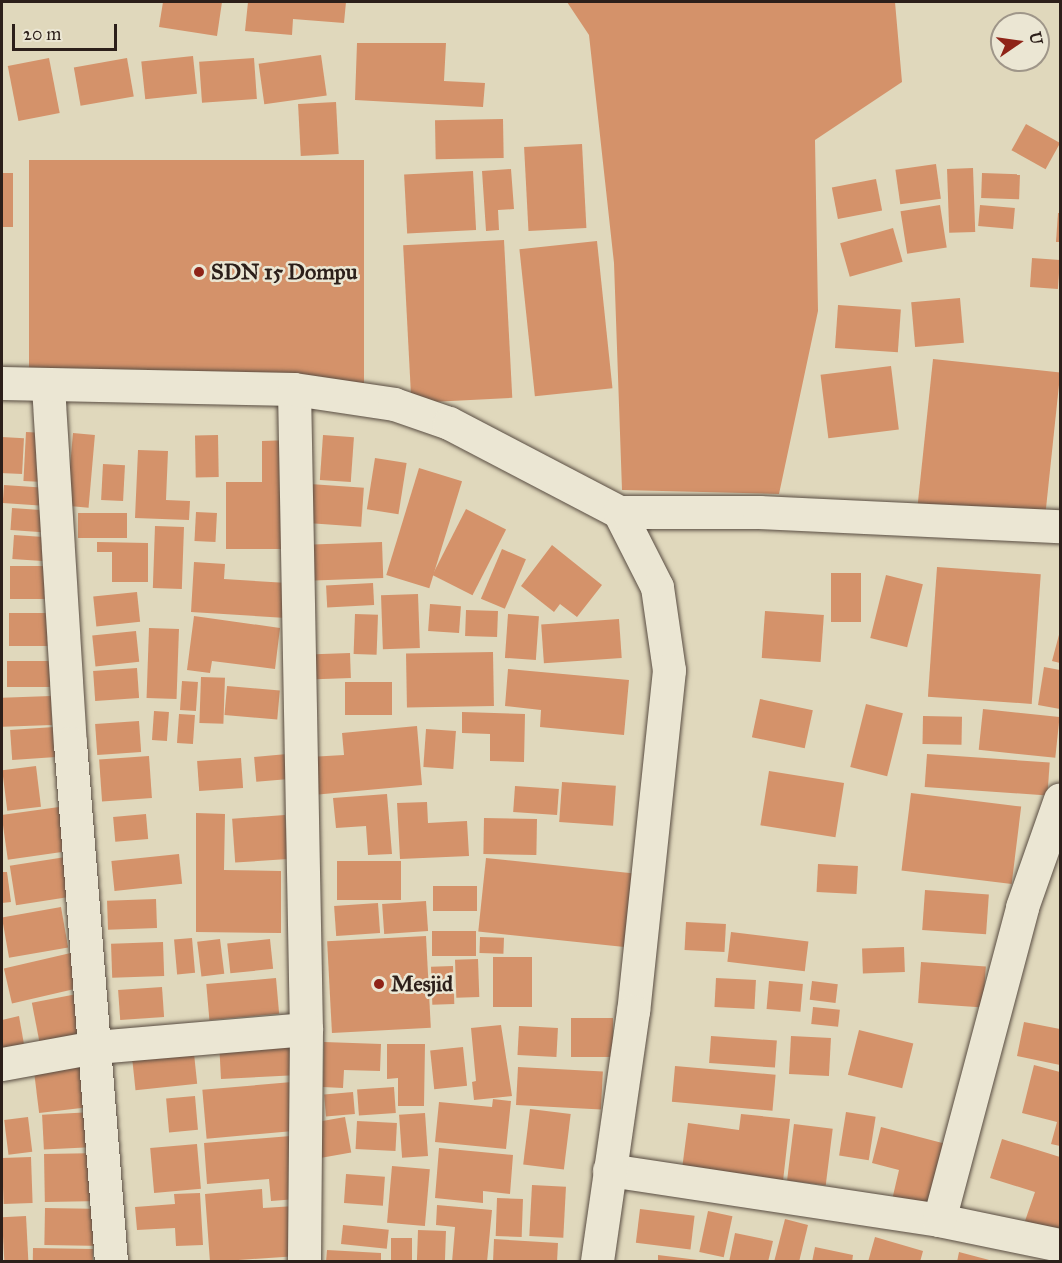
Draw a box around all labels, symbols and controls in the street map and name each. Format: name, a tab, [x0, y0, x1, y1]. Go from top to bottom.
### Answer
scale bar	[15, 12, 120, 50]
north arrow	[990, 12, 1050, 72]
text: 20 m	[23, 23, 61, 45]
text: U	[1025, 30, 1047, 47]
place label: SDN 15 Dompu	[211, 259, 357, 285]
marker: SDN 15 Dompu	[192, 265, 206, 279]
place label: Mesjid	[391, 971, 453, 997]
marker: Mesjid	[372, 977, 386, 991]

